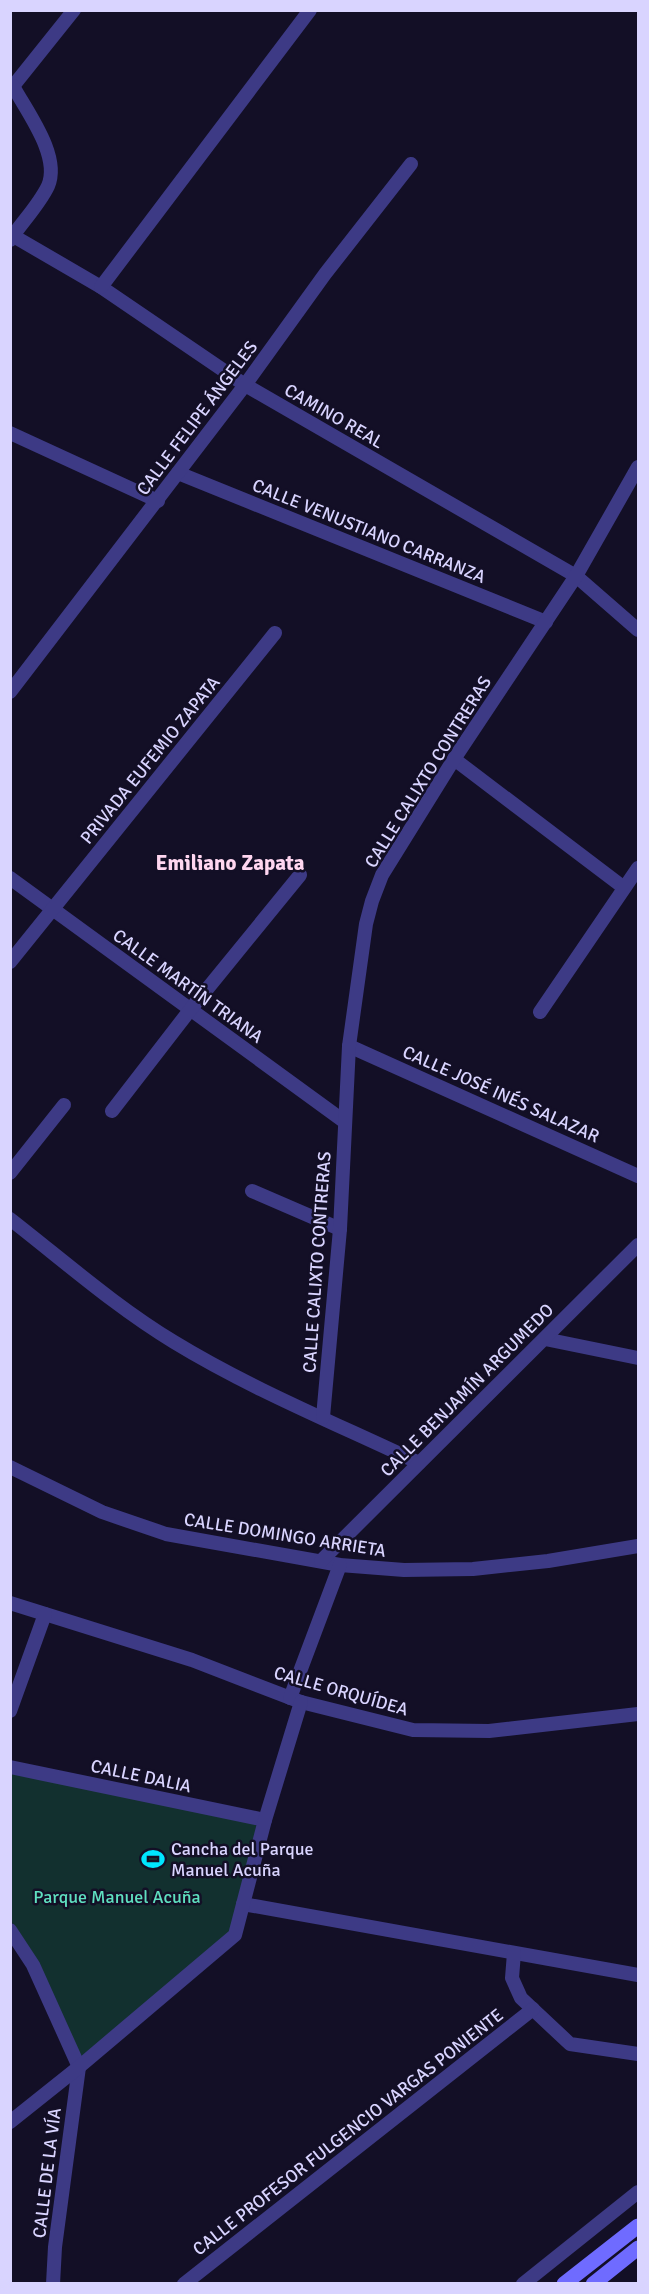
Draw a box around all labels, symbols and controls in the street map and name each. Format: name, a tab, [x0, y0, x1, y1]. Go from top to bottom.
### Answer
street label: CALLE FELIPE ÁNGELES	[132, 337, 262, 499]
street label: CAMINO REAL	[280, 379, 388, 453]
street label: CALLE VENUSTIANO CARRANZA	[249, 474, 489, 588]
street label: PRIVADA EUFEMIO ZAPATA	[76, 672, 224, 848]
street label: CALLE CALIXTO CONTRERAS	[360, 672, 496, 872]
district label: Emiliano Zapata	[156, 850, 305, 876]
street label: CALLE MARTÍN TRIANA	[109, 924, 267, 1048]
street label: CALLE JOSÉ INÉS SALAZAR	[399, 1041, 603, 1147]
street label: CALLE CALIXTO CONTRERAS	[298, 1150, 336, 1374]
street label: CALLE BENJAMÍN ARGUMEDO	[376, 1299, 558, 1481]
street label: CALLE DOMINGO ARRIETA	[182, 1508, 388, 1562]
street label: CALLE ORQUÍDEA	[271, 1661, 411, 1721]
street label: CALLE DALIA	[89, 1755, 193, 1797]
place label: Cancha del Parque Manuel Acuña	[171, 1838, 314, 1881]
sports icon: Cancha del Parque Manuel Acuña	[140, 1846, 166, 1872]
park label: Parque Manuel Acuña	[33, 1886, 201, 1908]
street label: CALLE PROFESOR FULGENCIO VARGAS PONIENTE	[188, 2004, 508, 2260]
street label: CALLE DE LA VÍA	[28, 2107, 66, 2239]

